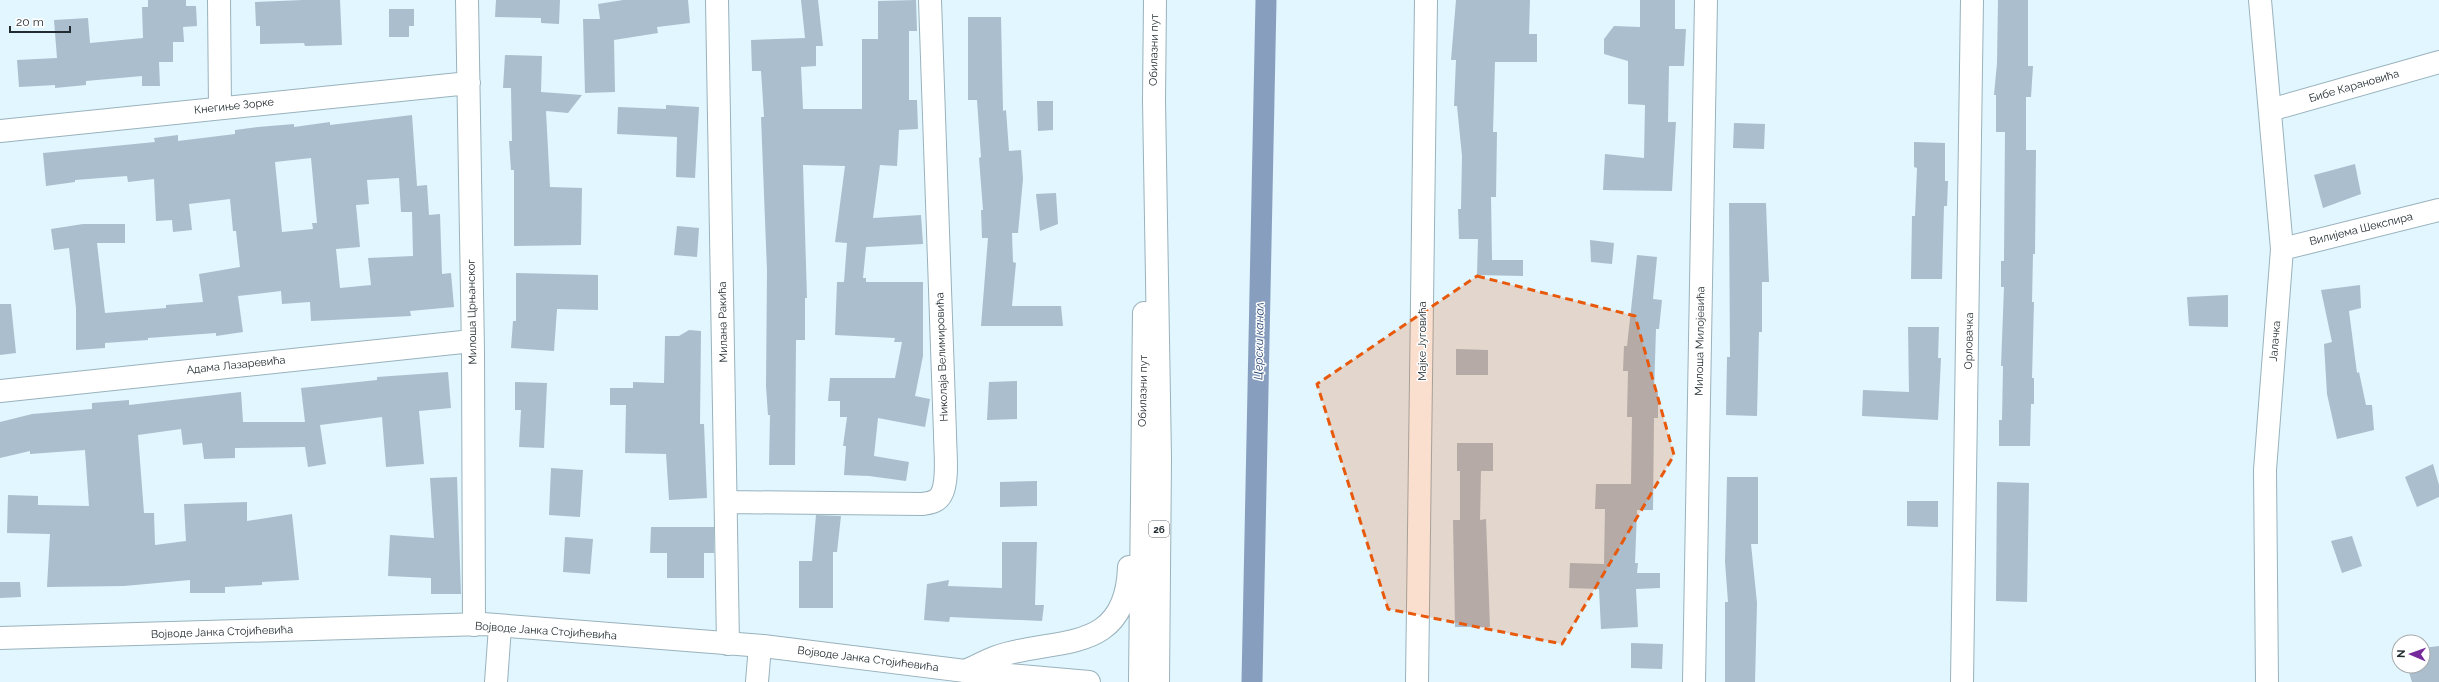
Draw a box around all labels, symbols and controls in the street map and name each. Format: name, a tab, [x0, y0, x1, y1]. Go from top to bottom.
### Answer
scale bar	[10, 8, 70, 34]
street label: Обилазни пут	[1147, 13, 1161, 86]
text: 20 m	[16, 15, 44, 29]
street label: Бибе Карановића	[2307, 67, 2401, 105]
street label: Кнегиње Зорке	[193, 95, 275, 117]
street label: Вилијема Шекспира	[2308, 210, 2414, 248]
street label: Милоша Црњанског	[465, 259, 479, 365]
street label: Милана Ракића	[716, 281, 730, 363]
street label: Милоша Милојевића	[1693, 286, 1707, 396]
street label: Николаја Велимировића	[933, 292, 951, 422]
street label: Мајке Југовића	[1416, 301, 1429, 381]
water label: Церски канал	[1251, 302, 1267, 380]
street label: Орловачка	[1962, 312, 1976, 370]
street label: Јалачка	[2267, 320, 2283, 362]
street label: Адама Лазаревића	[186, 353, 286, 377]
street label: Обилазни пут	[1136, 354, 1150, 427]
road number: 26	[1149, 521, 1169, 537]
street label: Војводе Јанка Стојићевића	[475, 620, 617, 642]
street label: Војводе Јанка Стојићевића	[151, 623, 293, 641]
north arrow	[2391, 634, 2431, 674]
street label: Војводе Јанка Стојићевића	[797, 644, 939, 674]
text: N	[2395, 649, 2408, 658]

